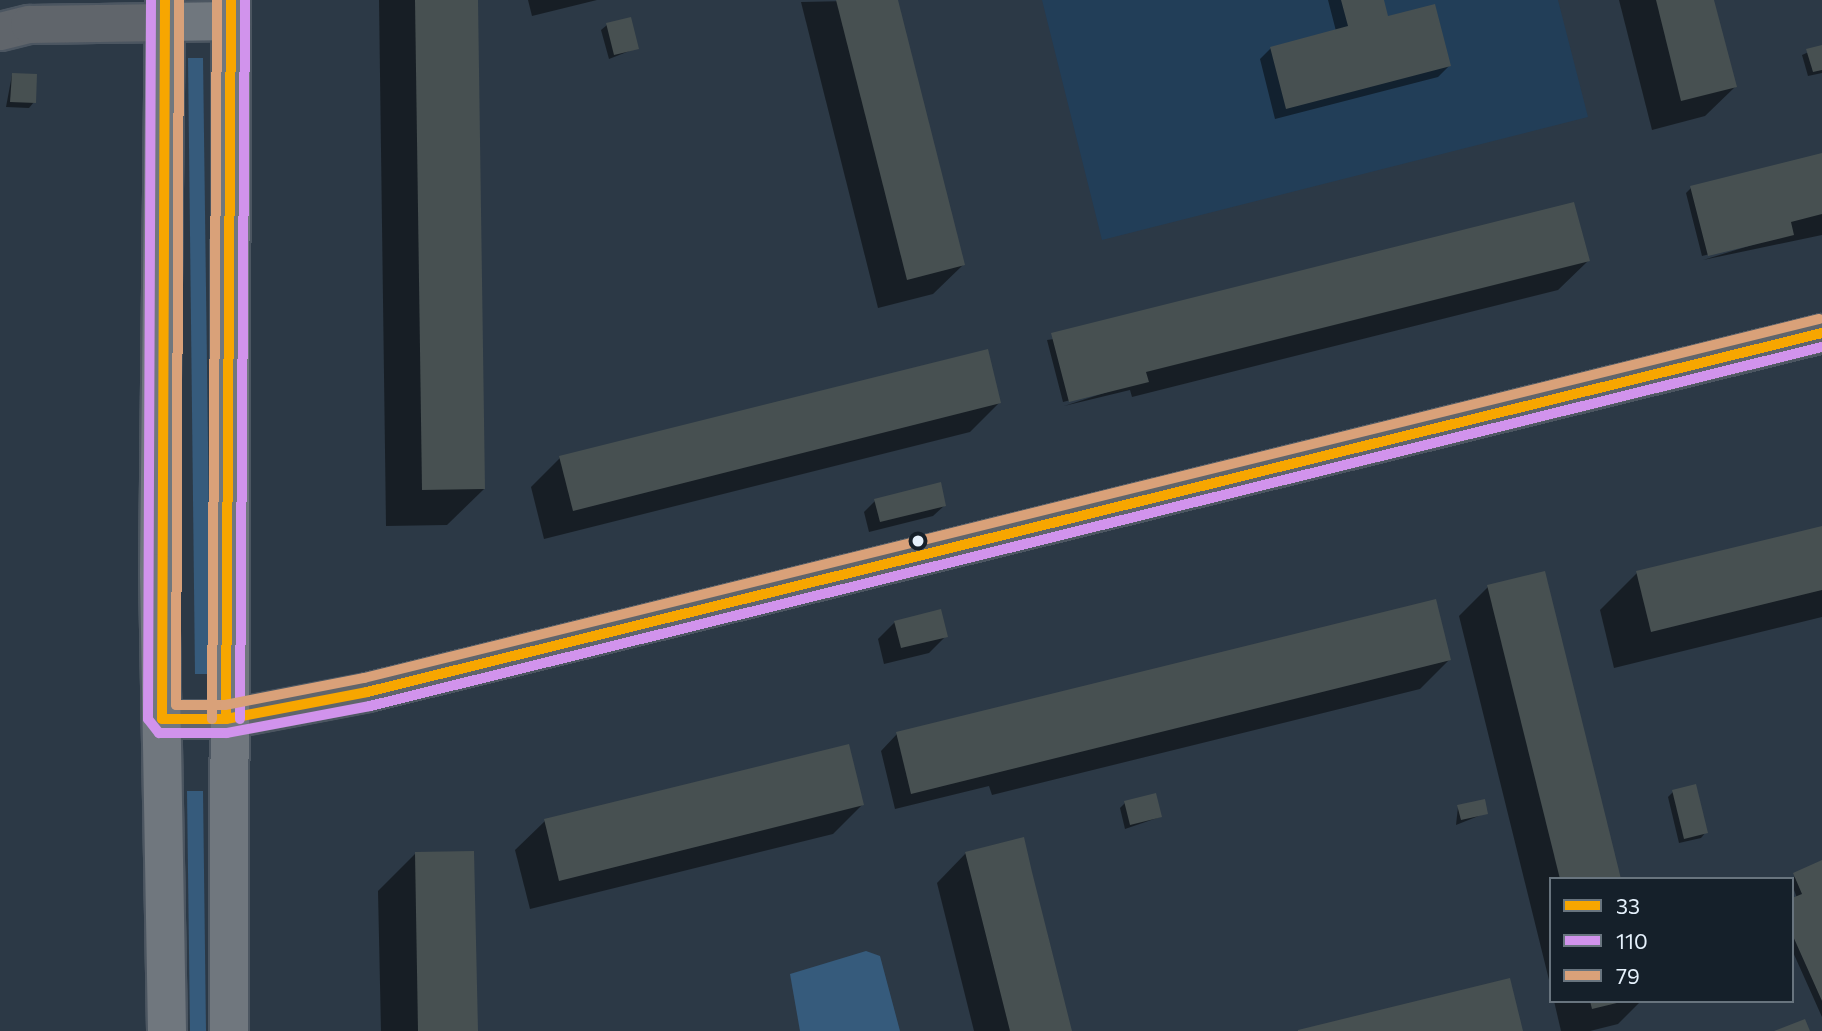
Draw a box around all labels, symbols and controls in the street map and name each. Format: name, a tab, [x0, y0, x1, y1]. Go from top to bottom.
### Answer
unlabelled marker	[911, 534, 925, 548]
legend	[1549, 877, 1794, 1003]
text: 33	[1616, 893, 1640, 918]
text: 110	[1616, 928, 1648, 953]
text: 79	[1616, 963, 1640, 988]

